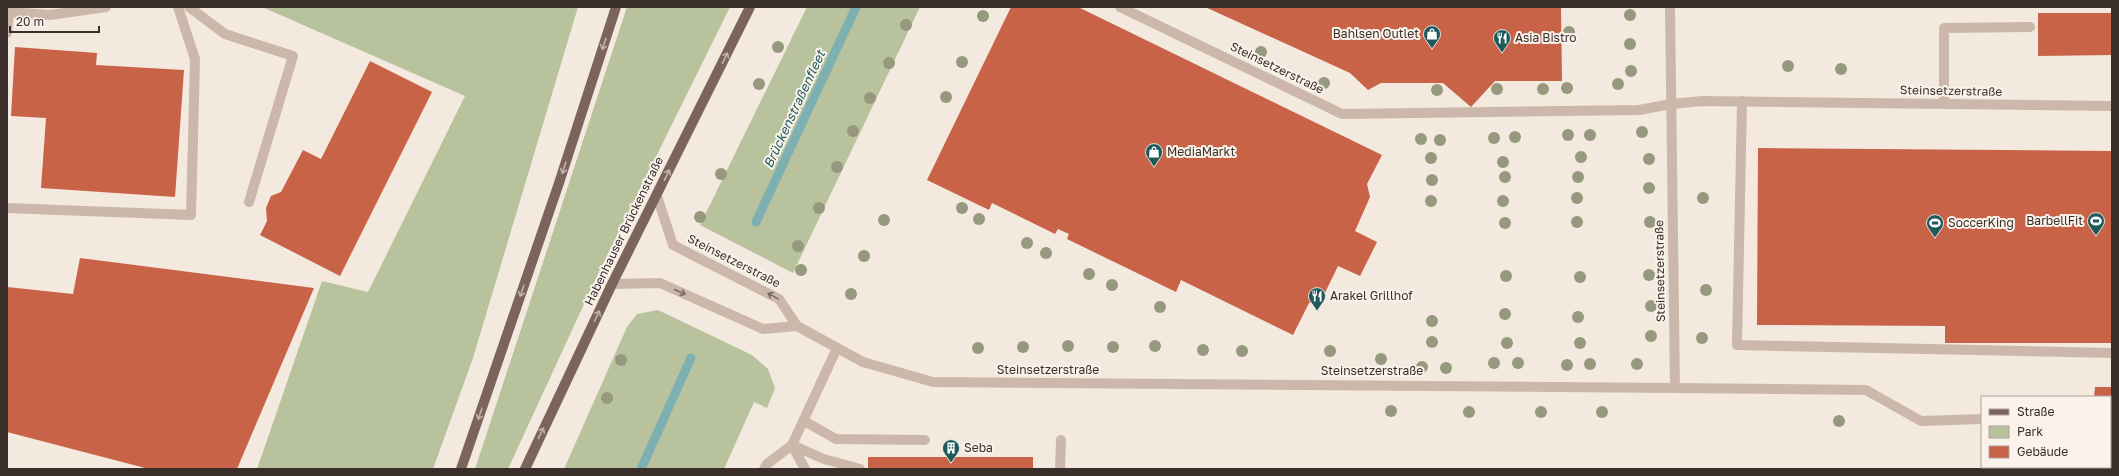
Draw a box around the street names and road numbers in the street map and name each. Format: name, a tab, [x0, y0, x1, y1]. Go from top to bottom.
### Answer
street label: Steinsetzerstraße	[1228, 38, 1327, 97]
street label: Steinsetzerstraße	[1900, 82, 2002, 99]
street label: Habenhauser Brückenstraße	[581, 154, 666, 308]
street label: Steinsetzerstraße	[1651, 220, 1668, 322]
street label: Steinsetzerstraße	[685, 231, 783, 290]
street label: Steinsetzerstraße	[997, 362, 1099, 377]
street label: Steinsetzerstraße	[1321, 363, 1423, 378]

